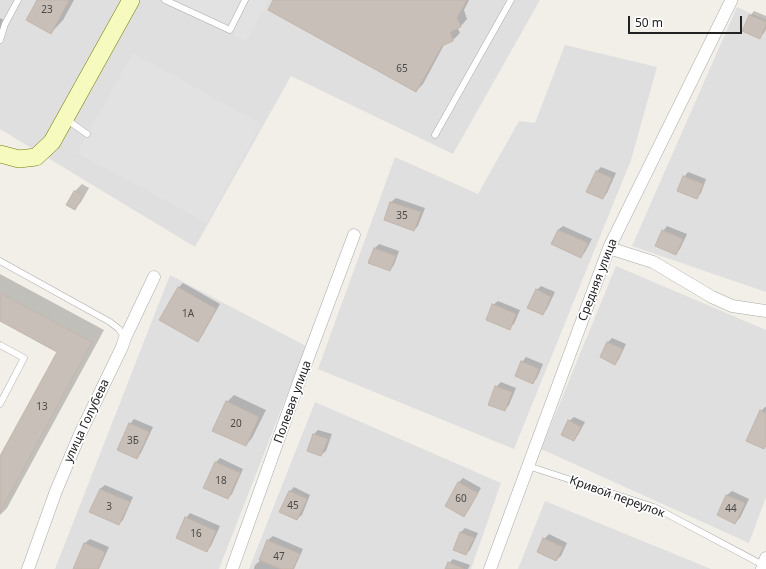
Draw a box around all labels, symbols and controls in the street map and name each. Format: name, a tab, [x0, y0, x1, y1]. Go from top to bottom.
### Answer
house number: 23	[41, 4, 53, 16]
scale bar	[630, 8, 744, 34]
text: 50 m	[635, 14, 663, 31]
house number: 65	[396, 63, 408, 75]
house number: 35	[396, 210, 408, 222]
street label: Средняя улица	[576, 237, 620, 323]
house number: 1А	[182, 308, 194, 320]
street label: Полевая улица	[271, 359, 315, 445]
street label: улица Голубева	[61, 377, 113, 465]
house number: 13	[36, 401, 48, 413]
house number: 20	[230, 418, 242, 430]
house number: 3Б	[127, 435, 139, 447]
street label: Кривой переулок	[567, 473, 667, 521]
house number: 18	[215, 475, 227, 487]
house number: 60	[455, 493, 467, 505]
house number: 45	[287, 500, 299, 512]
house number: 3	[106, 501, 112, 513]
house number: 44	[725, 503, 737, 515]
house number: 16	[190, 528, 202, 540]
house number: 47	[273, 551, 285, 563]

